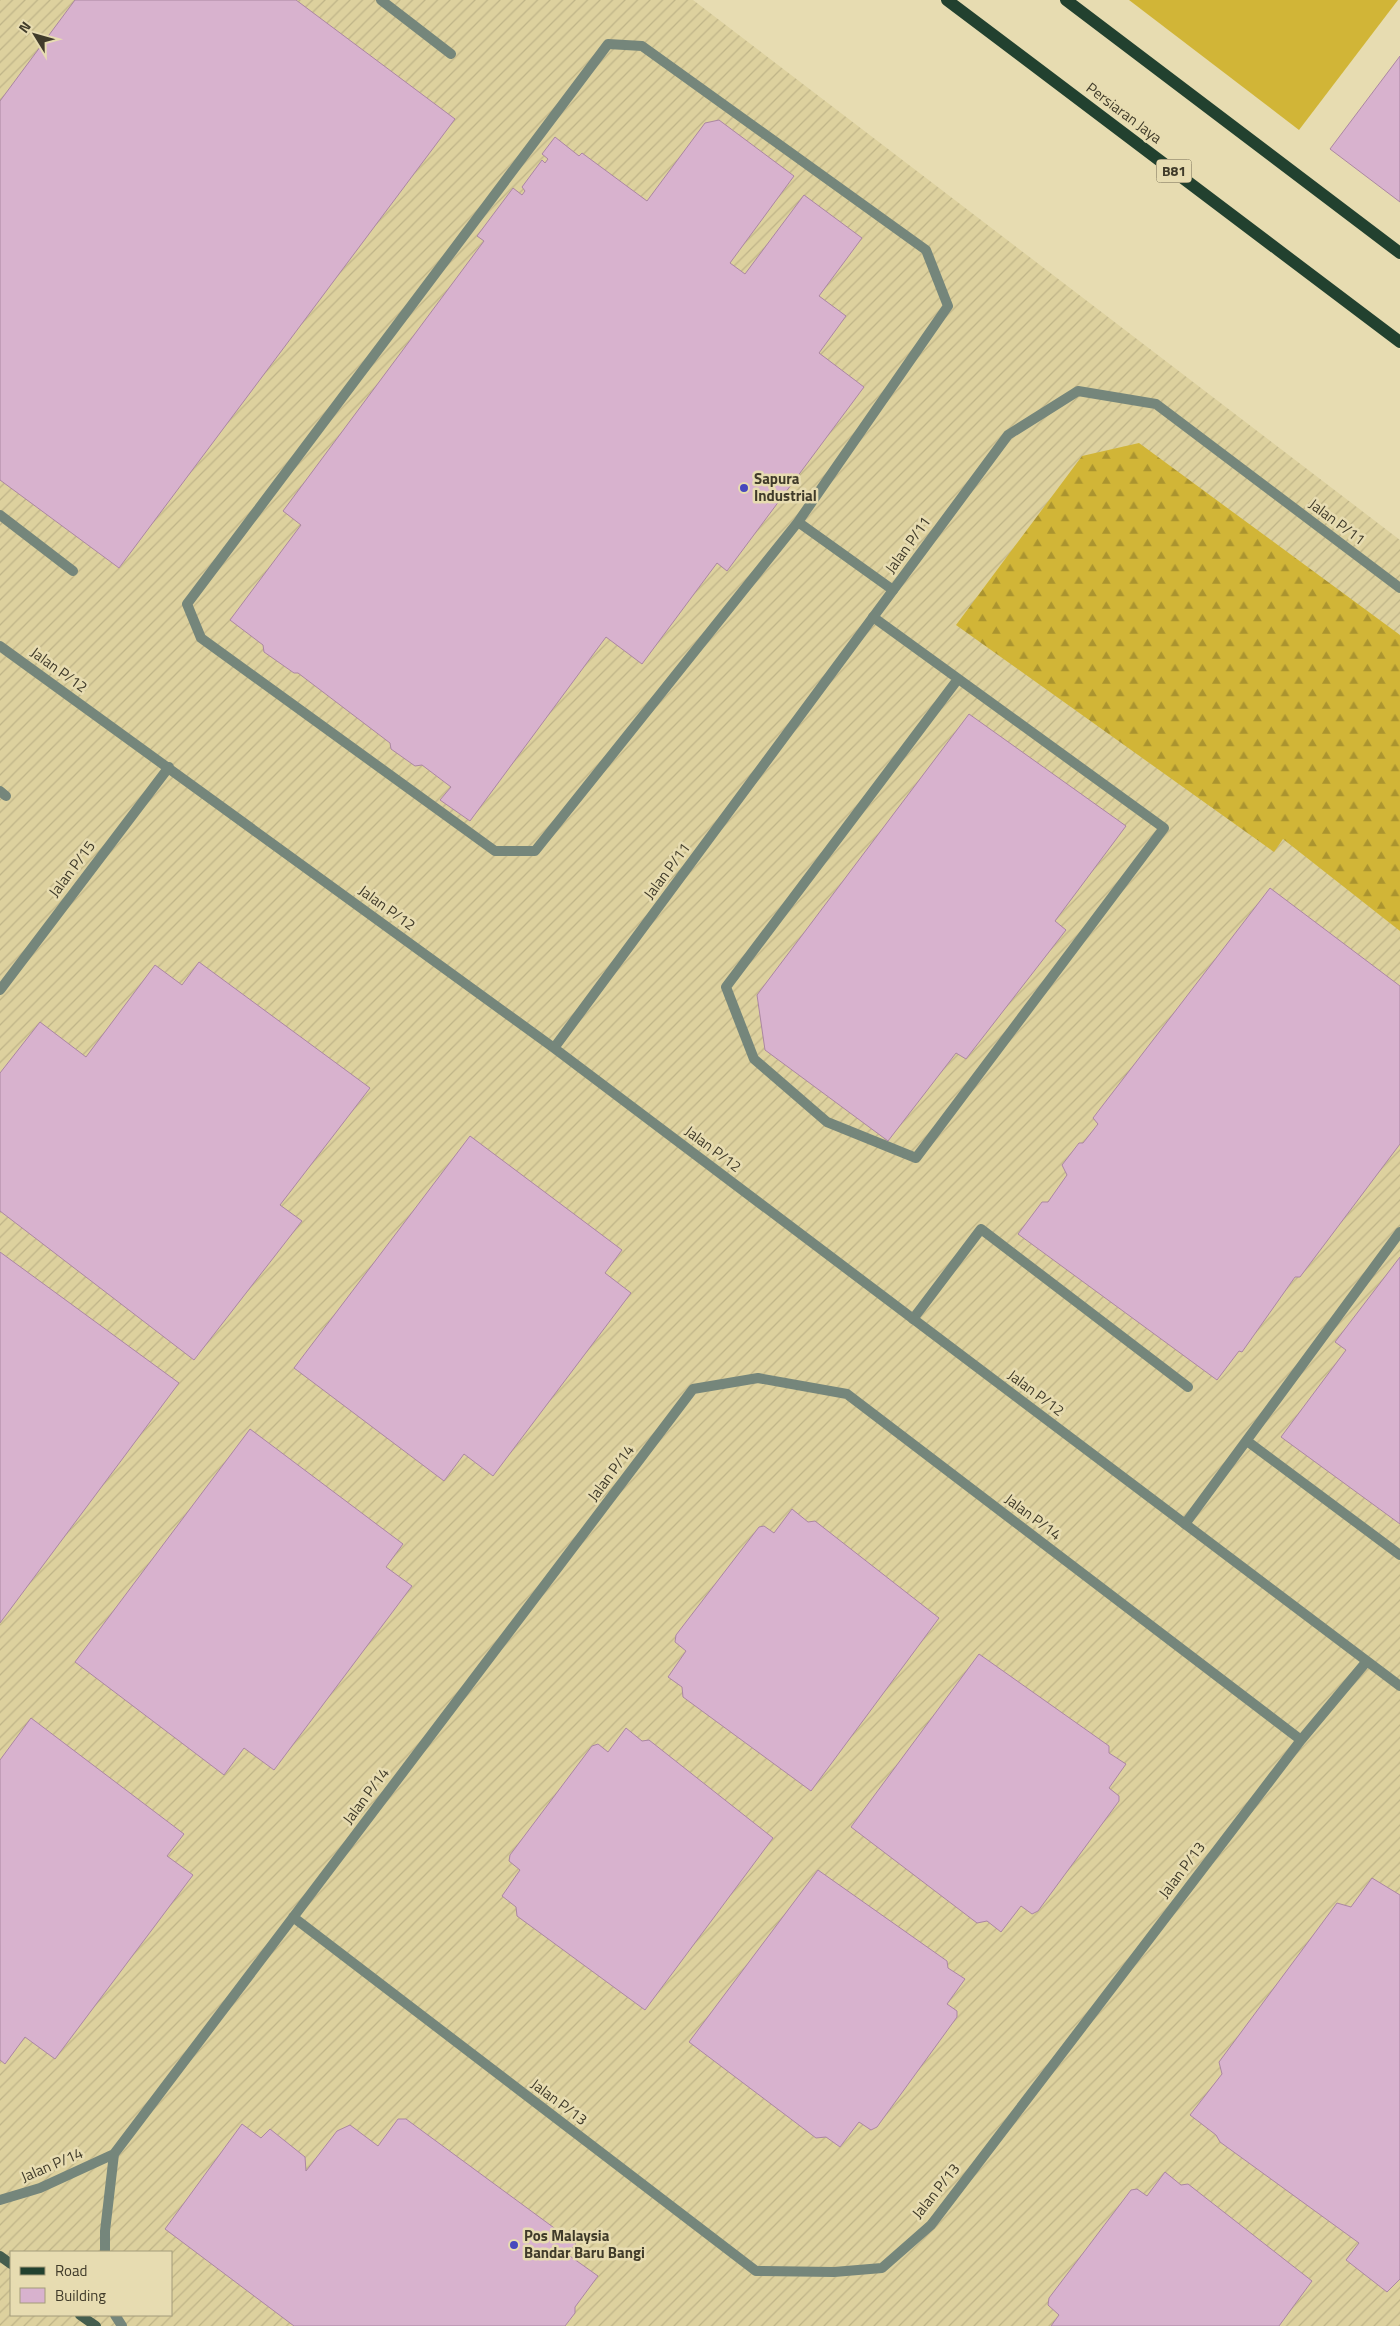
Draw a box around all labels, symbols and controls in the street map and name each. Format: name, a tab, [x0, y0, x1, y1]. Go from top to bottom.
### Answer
north arrow	[10, 10, 60, 60]
text: N	[13, 17, 36, 37]
street label: Persiaran Jaya	[1082, 76, 1167, 149]
road number: B81	[1156, 160, 1192, 182]
place label: Sapura Industrial	[754, 467, 817, 507]
marker: Sapura Industrial	[738, 482, 750, 494]
street label: Jalan P/11	[1304, 493, 1370, 551]
street label: Jalan P/11	[879, 511, 936, 578]
street label: Jalan P/12	[26, 641, 93, 698]
street label: Jalan P/15	[43, 836, 101, 902]
street label: Jalan P/11	[638, 838, 696, 904]
street label: Jalan P/12	[354, 879, 421, 936]
street label: Jalan P/12	[680, 1120, 746, 1178]
street label: Jalan P/12	[1003, 1364, 1069, 1422]
street label: Jalan P/14	[582, 1440, 640, 1506]
street label: Jalan P/14	[1000, 1488, 1066, 1546]
street label: Jalan P/14	[337, 1763, 395, 1829]
street label: Jalan P/13	[1153, 1837, 1211, 1903]
street label: Jalan P/13	[526, 2073, 592, 2131]
street label: Jalan P/14	[17, 2141, 86, 2188]
street label: Jalan P/13	[906, 2158, 965, 2223]
place label: Pos Malaysia Bandar Baru Bangi	[524, 2224, 645, 2264]
marker: Pos Malaysia Bandar Baru Bangi	[508, 2239, 520, 2251]
legend	[10, 2251, 172, 2316]
text: Road	[55, 2259, 87, 2282]
text: Building	[55, 2284, 106, 2307]

